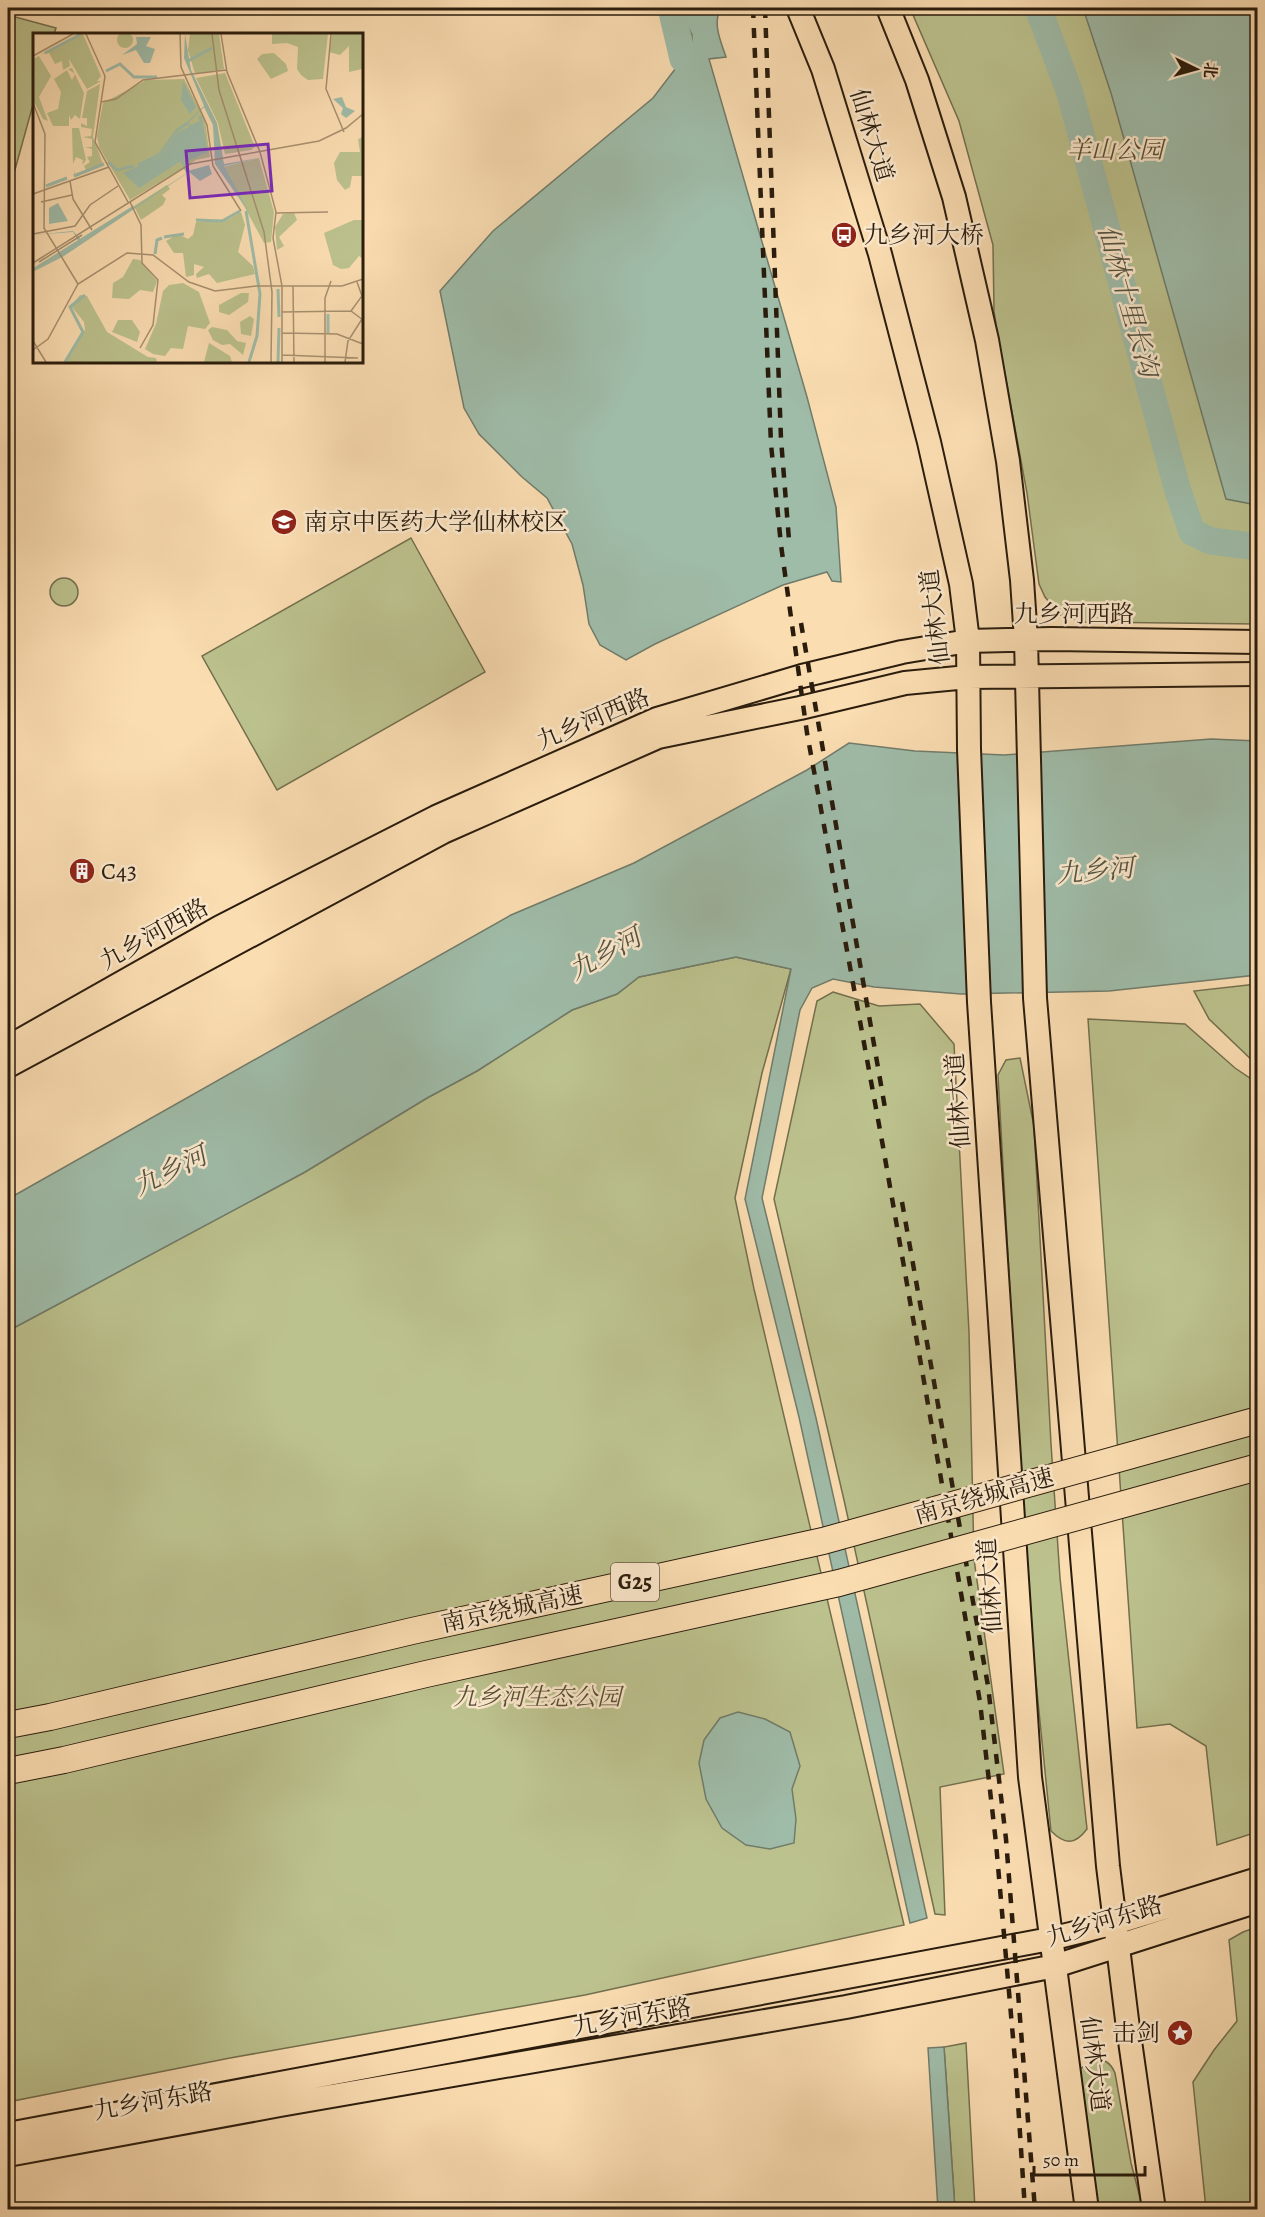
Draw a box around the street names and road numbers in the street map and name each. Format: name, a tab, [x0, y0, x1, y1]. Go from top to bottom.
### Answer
street label: 仙林大道	[843, 84, 901, 186]
street label: 仙林大道	[913, 567, 957, 667]
street label: 九乡河西路	[1014, 598, 1134, 630]
street label: 九乡河西路	[532, 681, 654, 757]
street label: 九乡河西路	[94, 891, 214, 977]
street label: 仙林大道	[939, 1052, 977, 1150]
street label: 南京绕城高速	[910, 1461, 1058, 1531]
street label: 仙林大道	[971, 1537, 1009, 1635]
road number: G25	[611, 1563, 659, 1601]
street label: 南京绕城高速	[438, 1578, 586, 1640]
street label: 九乡河东路	[1042, 1888, 1166, 1954]
street label: 九乡河东路	[570, 1991, 694, 2043]
street label: 仙林大道	[1073, 2014, 1117, 2114]
street label: 九乡河东路	[91, 2075, 215, 2127]

